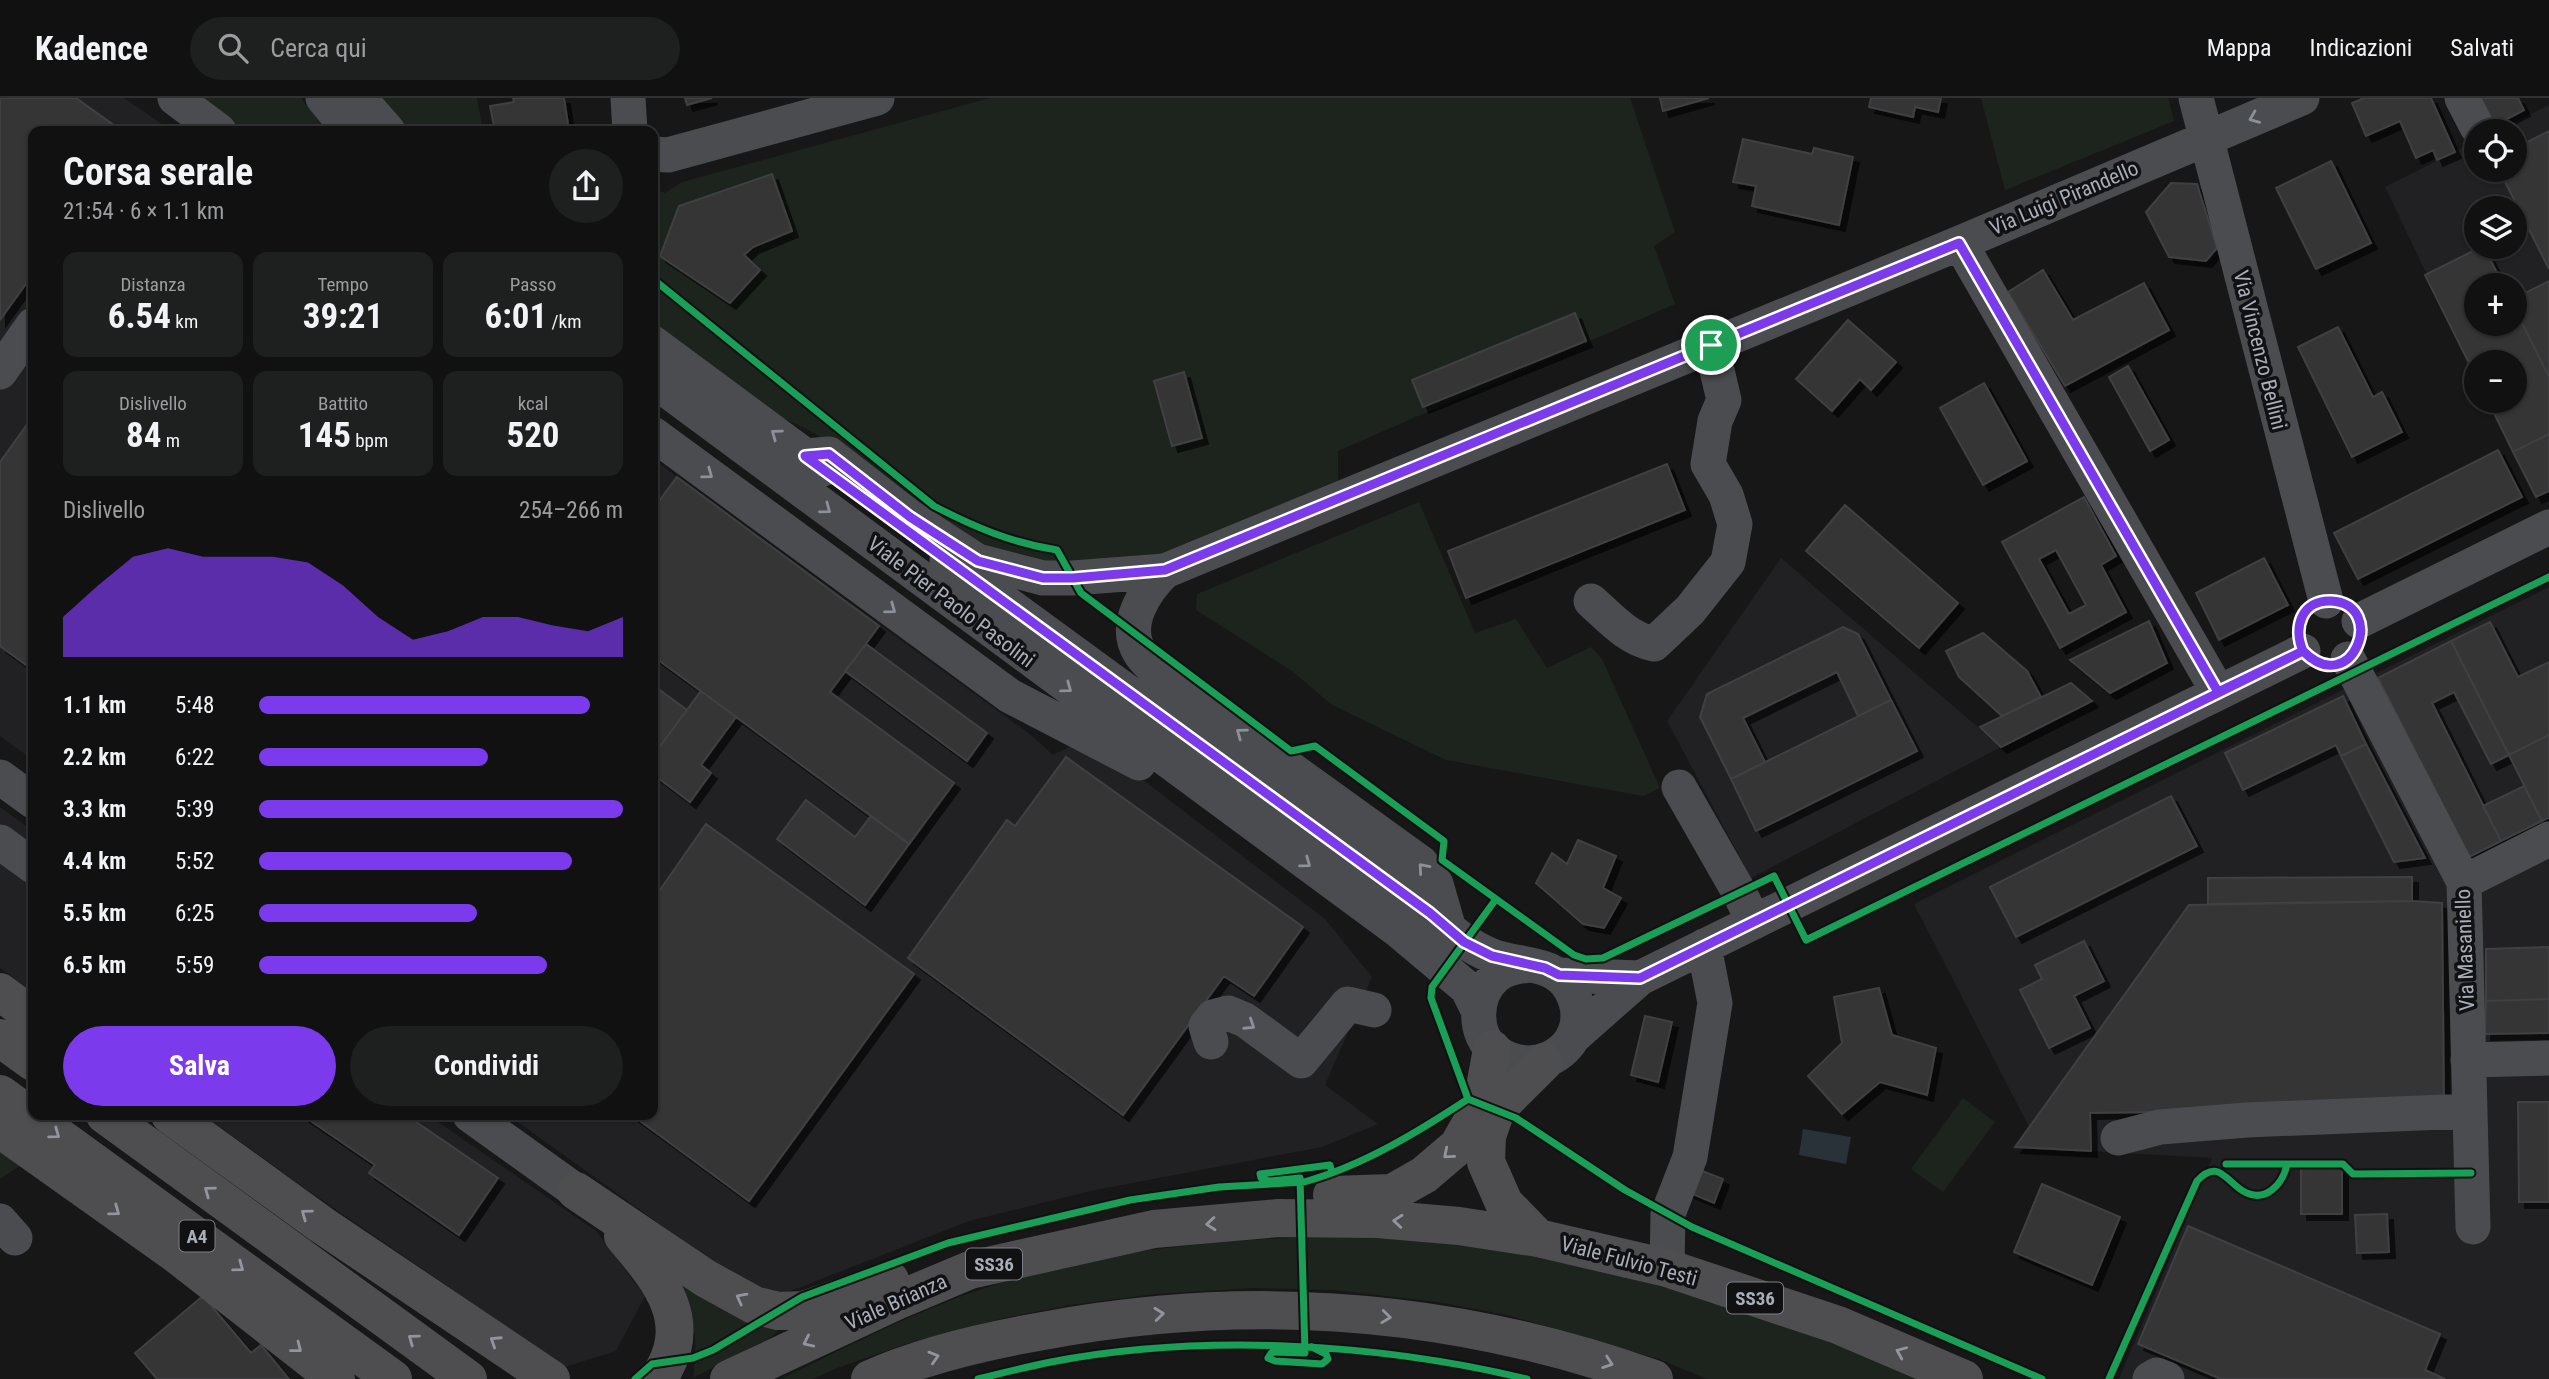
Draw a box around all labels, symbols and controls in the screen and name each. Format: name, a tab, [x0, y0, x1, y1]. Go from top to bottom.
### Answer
search box	[190, 17, 680, 80]
text: Kadence	[35, 29, 148, 68]
icon: search	[214, 29, 252, 67]
text: Cerca qui	[270, 33, 367, 63]
text: Mappa	[2207, 34, 2272, 62]
text: Indicazioni	[2310, 34, 2412, 62]
text: Salvati	[2450, 34, 2514, 62]
one-way arrow	[2249, 109, 2261, 123]
map controls	[2464, 119, 2527, 413]
button: locate	[2464, 119, 2527, 182]
button: share	[549, 149, 623, 223]
text: Corsa serale	[63, 150, 253, 194]
street label: Via Luigi Pirandello	[1986, 156, 2142, 240]
button: layers	[2464, 196, 2527, 259]
text: 21:54 · 6 × 1.1 km	[63, 198, 224, 225]
street label: Via Vincenzo Bellini	[2229, 268, 2291, 432]
text: Distanza	[120, 273, 186, 296]
text: Tempo	[317, 273, 369, 296]
text: Passo	[510, 273, 556, 296]
button: +	[2464, 273, 2527, 336]
text: 6.54	[108, 296, 171, 337]
text: 39:21	[303, 296, 383, 337]
text: 6:01	[485, 296, 547, 337]
text: km	[171, 310, 198, 333]
text: /km	[547, 310, 581, 333]
pin	[1681, 315, 1741, 375]
icon: arrive	[1692, 326, 1730, 364]
button: −	[2464, 350, 2527, 413]
text: Dislivello	[119, 392, 187, 415]
text: Battito	[318, 392, 368, 415]
text: kcal	[518, 392, 548, 415]
text: 84	[126, 415, 161, 456]
text: 145	[298, 415, 351, 456]
text: 520	[506, 415, 560, 456]
text: m	[161, 429, 180, 452]
text: bpm	[351, 429, 388, 452]
one-way arrow	[772, 430, 784, 442]
one-way arrow	[700, 466, 713, 479]
text: Dislivello	[63, 497, 145, 524]
text: 254–266 m	[519, 497, 623, 524]
one-way arrow	[818, 501, 830, 513]
street label: Viale Pier Paolo Pasolini	[863, 532, 1039, 672]
one-way arrow	[883, 601, 896, 613]
one-way arrow	[1060, 680, 1072, 692]
text: 1.1 km	[63, 692, 126, 719]
text: 5:48	[175, 692, 214, 719]
one-way arrow	[1236, 728, 1248, 741]
text: 2.2 km	[63, 744, 126, 771]
text: 6:22	[175, 744, 214, 771]
text: 3.3 km	[63, 796, 126, 823]
text: 5:39	[175, 796, 214, 823]
text: 4.4 km	[63, 848, 126, 875]
text: 5:52	[175, 848, 214, 875]
one-way arrow	[1298, 855, 1311, 867]
one-way arrow	[1419, 863, 1431, 876]
street label: Via Masaniello	[2451, 889, 2479, 1011]
text: 5.5 km	[63, 900, 126, 927]
text: 6:25	[175, 900, 214, 927]
text: 6.5 km	[63, 952, 126, 979]
text: 5:59	[175, 952, 214, 979]
one-way arrow	[1242, 1016, 1255, 1029]
button: Salva	[63, 1026, 336, 1106]
button: Condividi	[350, 1026, 623, 1106]
one-way arrow	[47, 1126, 60, 1138]
one-way arrow	[1444, 1146, 1456, 1159]
one-way arrow	[204, 1186, 217, 1199]
one-way arrow	[107, 1203, 120, 1215]
one-way arrow	[301, 1209, 314, 1222]
one-way arrow	[1392, 1214, 1403, 1229]
one-way arrow	[1205, 1216, 1216, 1231]
road number: A4	[180, 1220, 214, 1252]
street label: Viale Fulvio Testi	[1558, 1231, 1700, 1291]
road number: SS36	[966, 1248, 1022, 1280]
one-way arrow	[232, 1259, 244, 1272]
street label: Viale Brianza	[842, 1269, 950, 1335]
road number: SS36	[1727, 1282, 1783, 1314]
one-way arrow	[735, 1293, 748, 1306]
one-way arrow	[1153, 1306, 1165, 1321]
one-way arrow	[1380, 1310, 1392, 1325]
one-way arrow	[802, 1334, 815, 1348]
one-way arrow	[408, 1335, 421, 1347]
one-way arrow	[489, 1336, 502, 1349]
one-way arrow	[289, 1340, 301, 1353]
one-way arrow	[1895, 1346, 1908, 1360]
one-way arrow	[928, 1350, 940, 1365]
one-way arrow	[1602, 1355, 1614, 1369]

